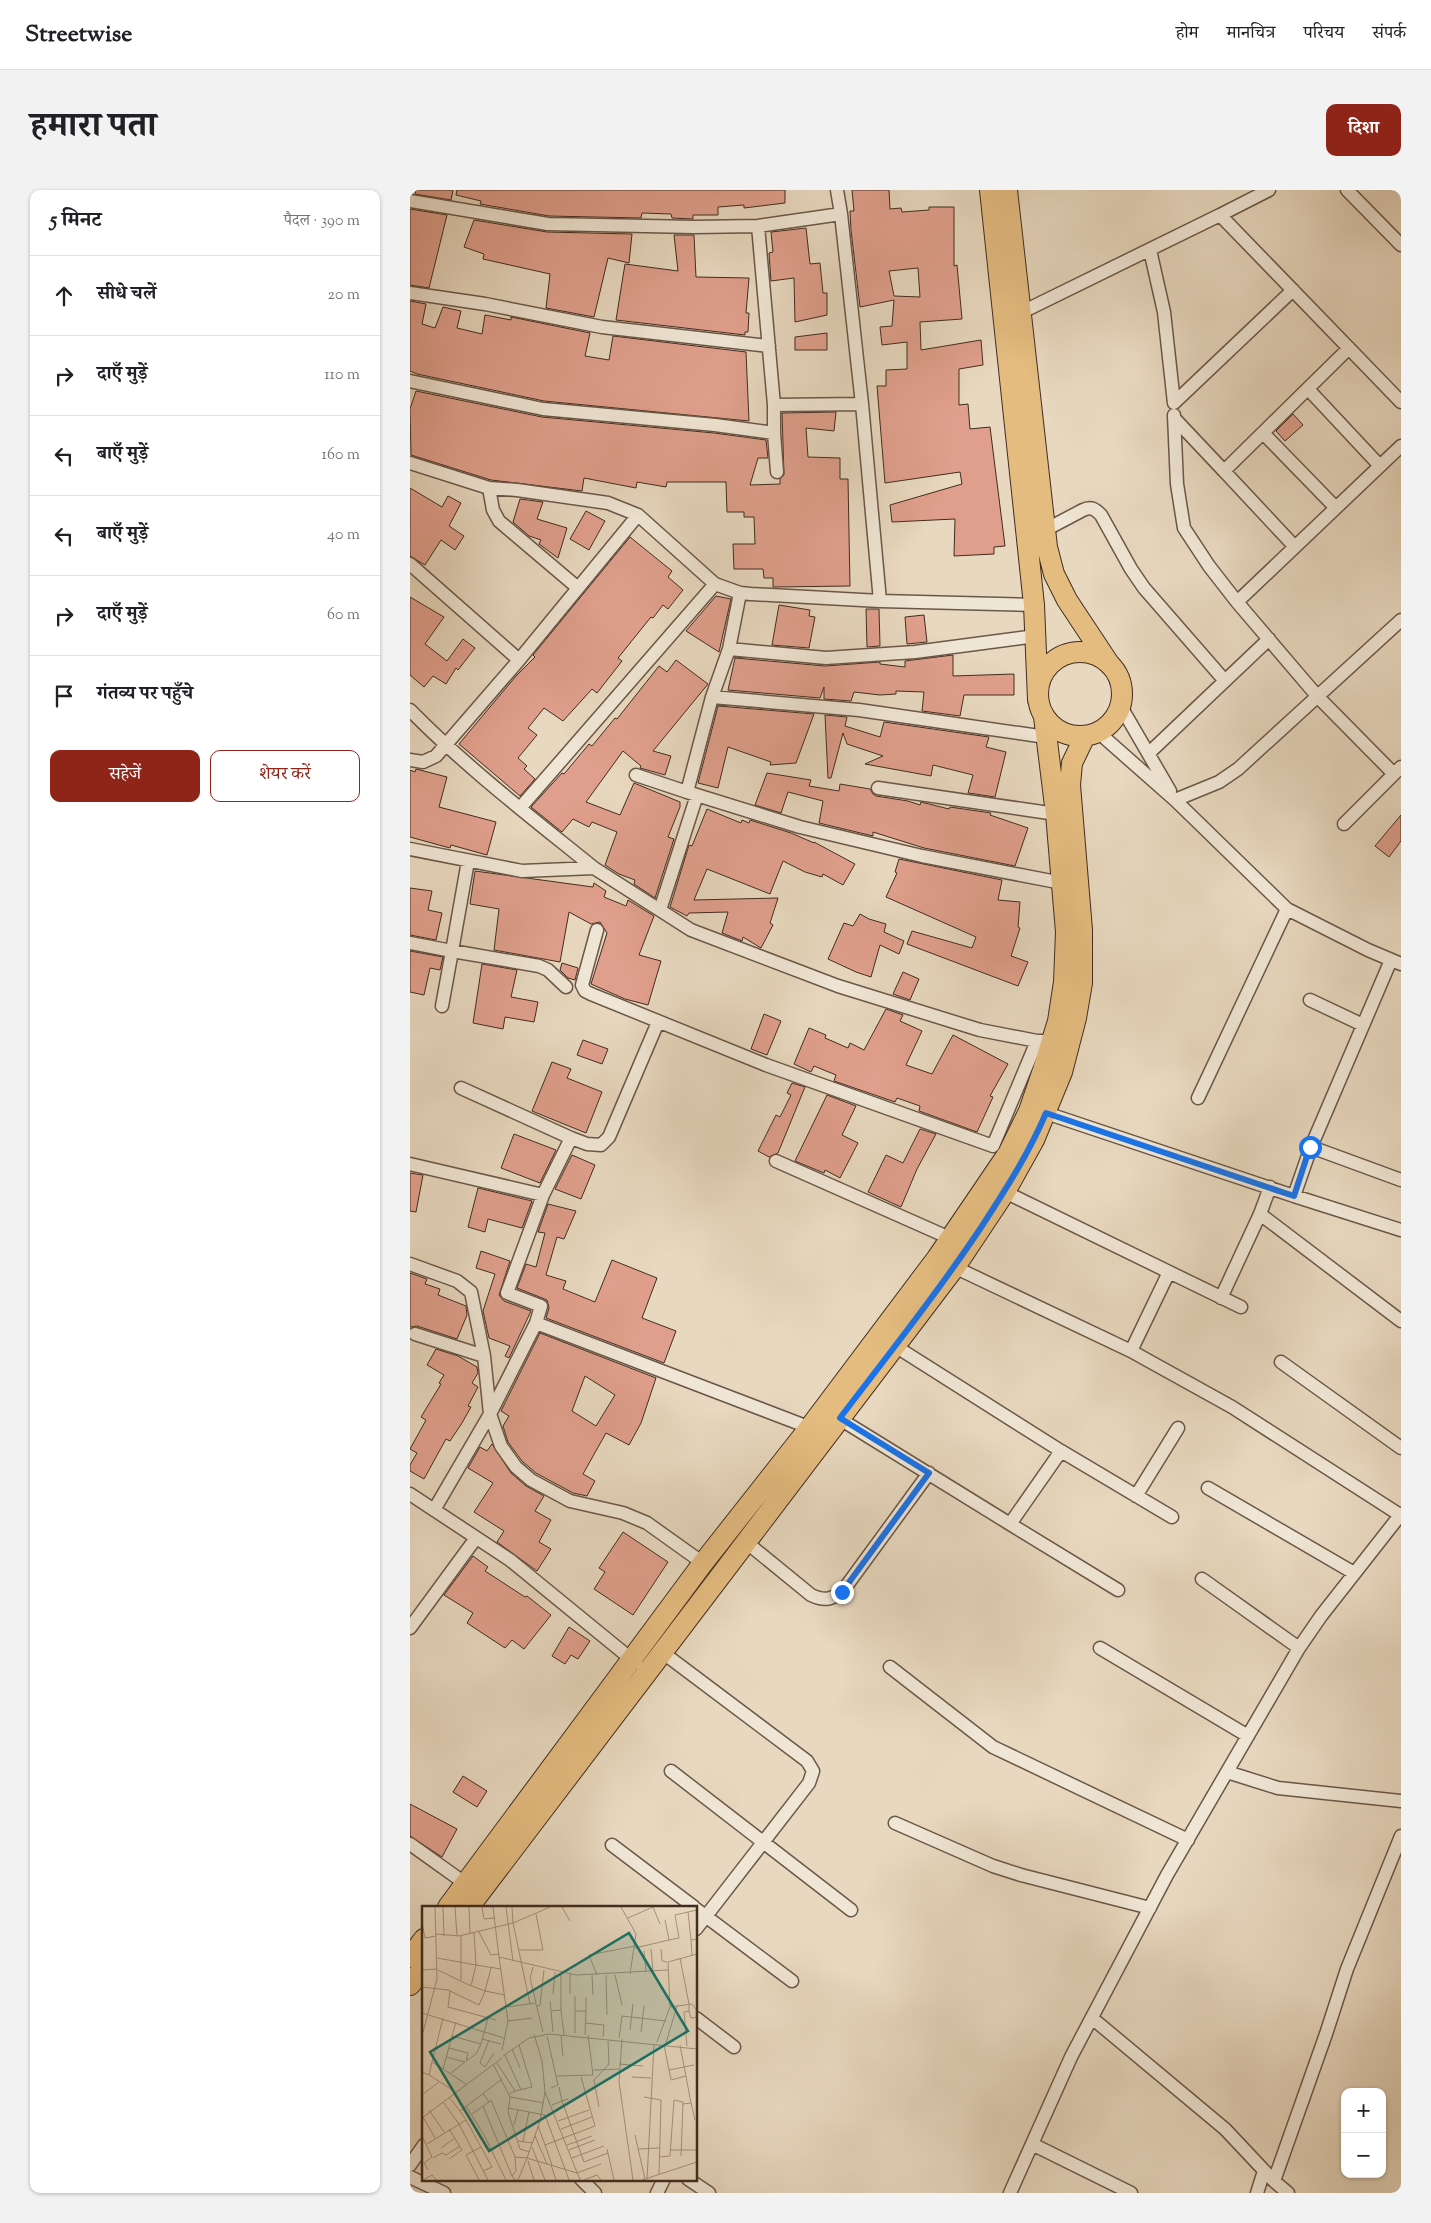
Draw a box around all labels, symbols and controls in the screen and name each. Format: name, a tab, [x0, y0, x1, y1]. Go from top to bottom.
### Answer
text: Streetwise	[25, 18, 132, 52]
text: होम	[1176, 21, 1199, 47]
text: मानचित्र	[1227, 21, 1275, 47]
text: परिचय	[1303, 21, 1344, 47]
text: संपर्क	[1372, 21, 1406, 47]
text: हमारा पता	[30, 102, 157, 153]
button: दिशा	[1326, 104, 1401, 156]
text: 5 मिनट	[50, 206, 101, 236]
text: पैदल · 390 m	[284, 210, 360, 233]
text: सीधे चलें	[97, 281, 156, 308]
icon: ahead	[50, 282, 78, 310]
text: 20 m	[327, 284, 360, 307]
text: दाएँ मुड़ें	[97, 361, 148, 388]
icon: right	[50, 362, 78, 390]
text: 110 m	[324, 364, 360, 387]
text: बाएँ मुड़ें	[97, 441, 148, 468]
icon: left	[50, 442, 78, 470]
text: 160 m	[322, 444, 360, 467]
text: बाएँ मुड़ें	[97, 521, 148, 548]
icon: left	[50, 522, 78, 550]
text: 40 m	[327, 524, 360, 547]
text: दाएँ मुड़ें	[97, 601, 148, 628]
icon: right	[50, 602, 78, 630]
text: 60 m	[327, 604, 360, 627]
text: गंतव्य पर पहुँचे	[97, 681, 193, 708]
icon: arrive	[50, 682, 78, 710]
button: सहेजें	[50, 750, 200, 802]
button: शेयर करें	[210, 750, 360, 802]
route start	[1299, 1136, 1322, 1159]
route end	[831, 1581, 854, 1604]
inset map	[422, 1906, 698, 2180]
map controls	[1341, 2088, 1386, 2178]
button: +	[1341, 2088, 1386, 2133]
button: −	[1341, 2133, 1386, 2178]

